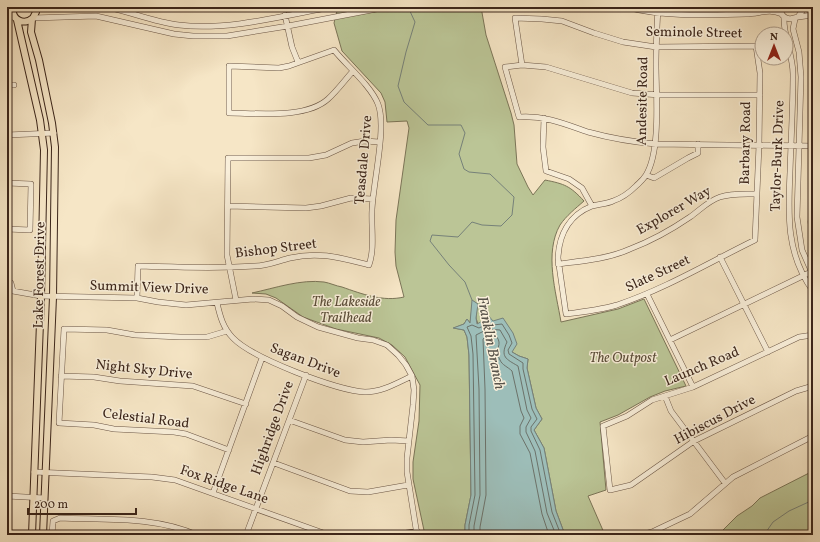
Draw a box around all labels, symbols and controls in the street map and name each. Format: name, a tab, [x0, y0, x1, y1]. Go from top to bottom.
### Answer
street label: Seminole Street	[645, 23, 743, 43]
north arrow	[754, 26, 794, 66]
text: N	[770, 30, 778, 45]
street label: Andesite Road	[633, 56, 653, 146]
street label: Taylor-Burk Drive	[767, 100, 789, 212]
street label: Barbary Road	[736, 101, 756, 185]
street label: Teasdale Drive	[351, 114, 377, 205]
street label: Explorer Way	[633, 182, 715, 240]
street label: Lake Forest Drive	[30, 221, 50, 328]
street label: Bishop Street	[234, 235, 318, 263]
street label: Slate Street	[622, 251, 694, 297]
street label: Summit View Drive	[89, 276, 209, 300]
park label: The Lakeside Trailhead	[312, 293, 380, 328]
water label: Franklin Branch	[471, 295, 509, 391]
street label: Sagan Drive	[267, 339, 343, 383]
street label: Launch Road	[662, 343, 743, 391]
park label: The Outpost	[589, 349, 657, 368]
street label: Night Sky Drive	[95, 355, 194, 385]
street label: Highridge Drive	[247, 378, 299, 478]
street label: Hibiscus Drive	[671, 390, 759, 449]
street label: Celestial Road	[102, 404, 191, 434]
street label: Fox Ridge Lane	[177, 461, 271, 509]
scale bar	[28, 490, 136, 516]
text: 200 m	[34, 497, 68, 513]

